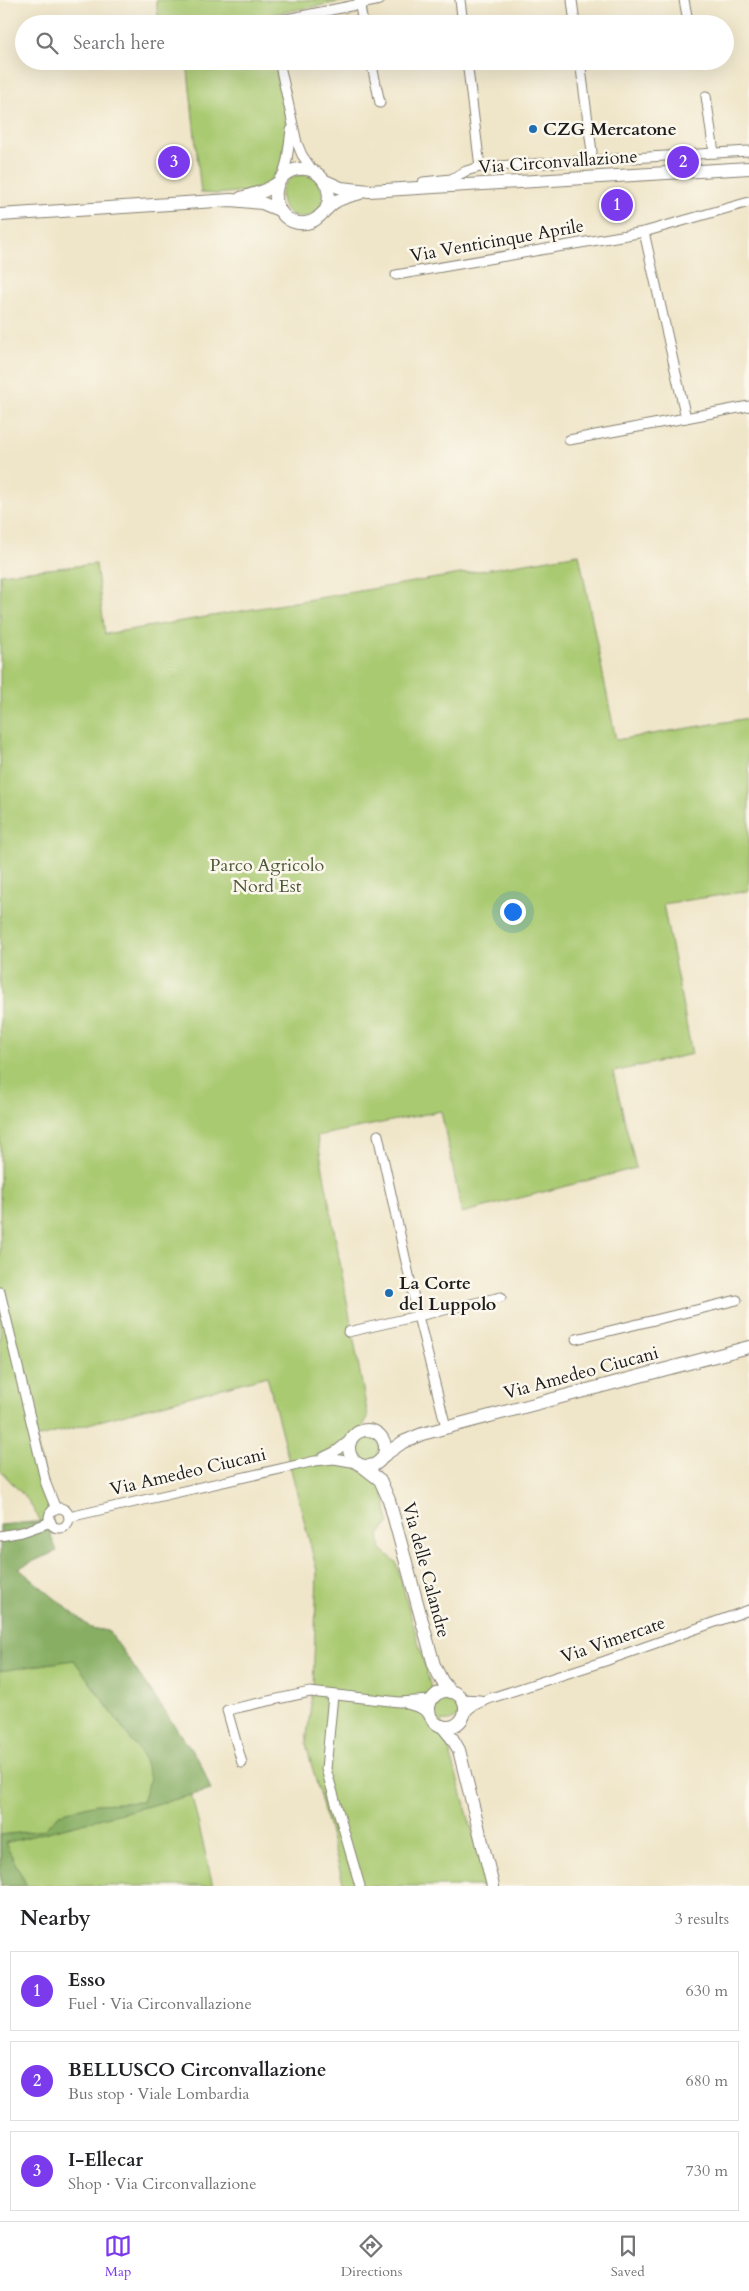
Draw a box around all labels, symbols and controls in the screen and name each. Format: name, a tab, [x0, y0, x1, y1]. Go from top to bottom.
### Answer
search box	[15, 15, 734, 70]
icon: search	[33, 29, 61, 57]
text: Search here	[73, 30, 165, 56]
place label: CZG Mercatone	[543, 117, 677, 142]
marker: CZG Mercatone	[527, 123, 539, 135]
pin: 3	[158, 143, 190, 181]
pin: 2	[667, 143, 699, 181]
street label: Via Circonvallazione	[478, 144, 638, 180]
pin: 1	[601, 186, 633, 224]
street label: Via Venticinque Aprile	[408, 213, 586, 269]
park label: Parco Agricolo Nord Est	[210, 853, 325, 899]
your location	[500, 899, 526, 925]
place label: La Corte del Luppolo	[399, 1271, 496, 1317]
marker: La Corte del Luppolo	[383, 1287, 395, 1299]
street label: Via Amedeo Ciucani	[501, 1340, 661, 1406]
street label: Via Amedeo Ciucani	[108, 1442, 268, 1502]
street label: Via delle Calandre	[396, 1499, 456, 1641]
street label: Via Vimercate	[557, 1610, 669, 1670]
text: Nearby	[20, 1904, 91, 1933]
text: 3 results	[675, 1908, 729, 1930]
text: Esso	[68, 1967, 105, 1993]
text: 1	[33, 1980, 41, 2002]
text: 630 m	[686, 1980, 728, 2002]
text: Fuel · Via Circonvallazione	[68, 1993, 252, 2015]
text: BELLUSCO Circonvallazione	[68, 2057, 326, 2083]
text: 2	[33, 2070, 41, 2092]
text: 680 m	[686, 2070, 728, 2092]
text: Bus stop · Viale Lombardia	[68, 2083, 249, 2105]
text: I-Ellecar	[68, 2147, 143, 2173]
text: 3	[33, 2160, 41, 2182]
text: 730 m	[686, 2160, 728, 2182]
text: Shop · Via Circonvallazione	[68, 2173, 256, 2195]
tab: Map	[104, 2232, 132, 2281]
tab: Directions	[341, 2232, 402, 2281]
tab: Saved	[611, 2232, 645, 2281]

